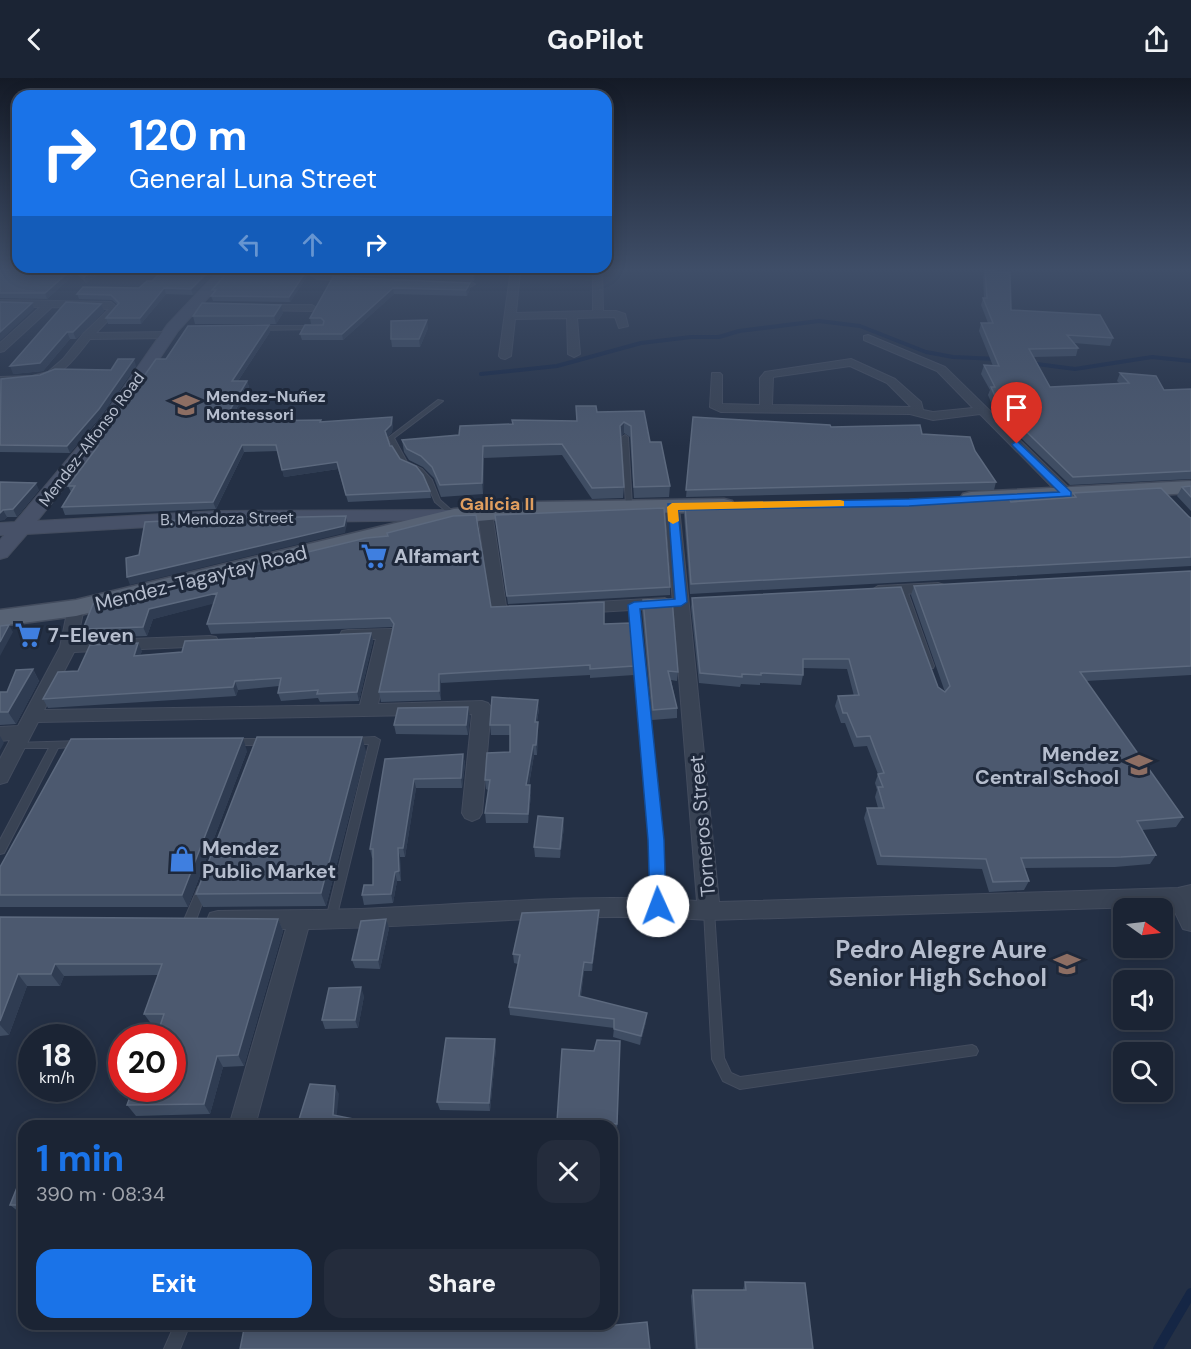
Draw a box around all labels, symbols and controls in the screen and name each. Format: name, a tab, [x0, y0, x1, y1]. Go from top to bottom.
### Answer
text: GoPilot	[547, 22, 644, 57]
icon: back	[18, 23, 51, 56]
icon: share	[1140, 23, 1173, 56]
text: 120 m	[129, 108, 247, 163]
icon: right	[30, 114, 108, 192]
text: General Luna Street	[129, 161, 377, 196]
icon: left	[233, 228, 266, 261]
icon: ahead	[296, 228, 329, 261]
icon: right	[359, 228, 392, 261]
street label: Mendez-Alfonso Road	[34, 368, 149, 511]
pin	[991, 382, 1042, 444]
place label: Mendez-Nuñez Montessori	[206, 386, 326, 425]
school or university icon: Mendez-Nuñez Montessori	[171, 390, 201, 420]
icon: arrive	[1000, 391, 1033, 424]
district label: Galicia II	[460, 492, 534, 516]
street label: B. Mendoza Street	[160, 507, 294, 530]
street label: Mendez-Tagaytay Road	[92, 539, 310, 617]
supermarket icon: Alfamart	[359, 541, 389, 571]
place label: Alfamart	[394, 543, 480, 569]
supermarket icon: 7-Eleven	[13, 620, 43, 650]
place label: 7-Eleven	[48, 622, 134, 648]
place label: Mendez Central School	[975, 741, 1119, 790]
school or university icon: Mendez Central School	[1124, 750, 1154, 780]
street label: Torneros Street	[683, 754, 721, 898]
place label: Mendez Public Market	[202, 835, 336, 884]
shop icon: Mendez Public Market	[167, 844, 197, 874]
position arrow	[626, 874, 690, 938]
north arrow	[1113, 898, 1173, 958]
map controls	[1113, 898, 1173, 1102]
place label: Pedro Alegre Aure Senior High School	[829, 934, 1047, 993]
school or university icon: Pedro Alegre Aure Senior High School	[1052, 949, 1082, 979]
button: sound	[1113, 970, 1173, 1030]
speed limit sign: 20	[108, 1024, 186, 1102]
text: 18	[42, 1036, 72, 1075]
button: search	[1113, 1042, 1173, 1102]
text: km/h	[39, 1068, 75, 1088]
text: 1 min	[36, 1135, 124, 1182]
button: close	[537, 1140, 600, 1203]
text: 390 m · 08:34	[36, 1181, 165, 1207]
button: Exit	[36, 1249, 312, 1318]
button: Share	[324, 1249, 600, 1318]

